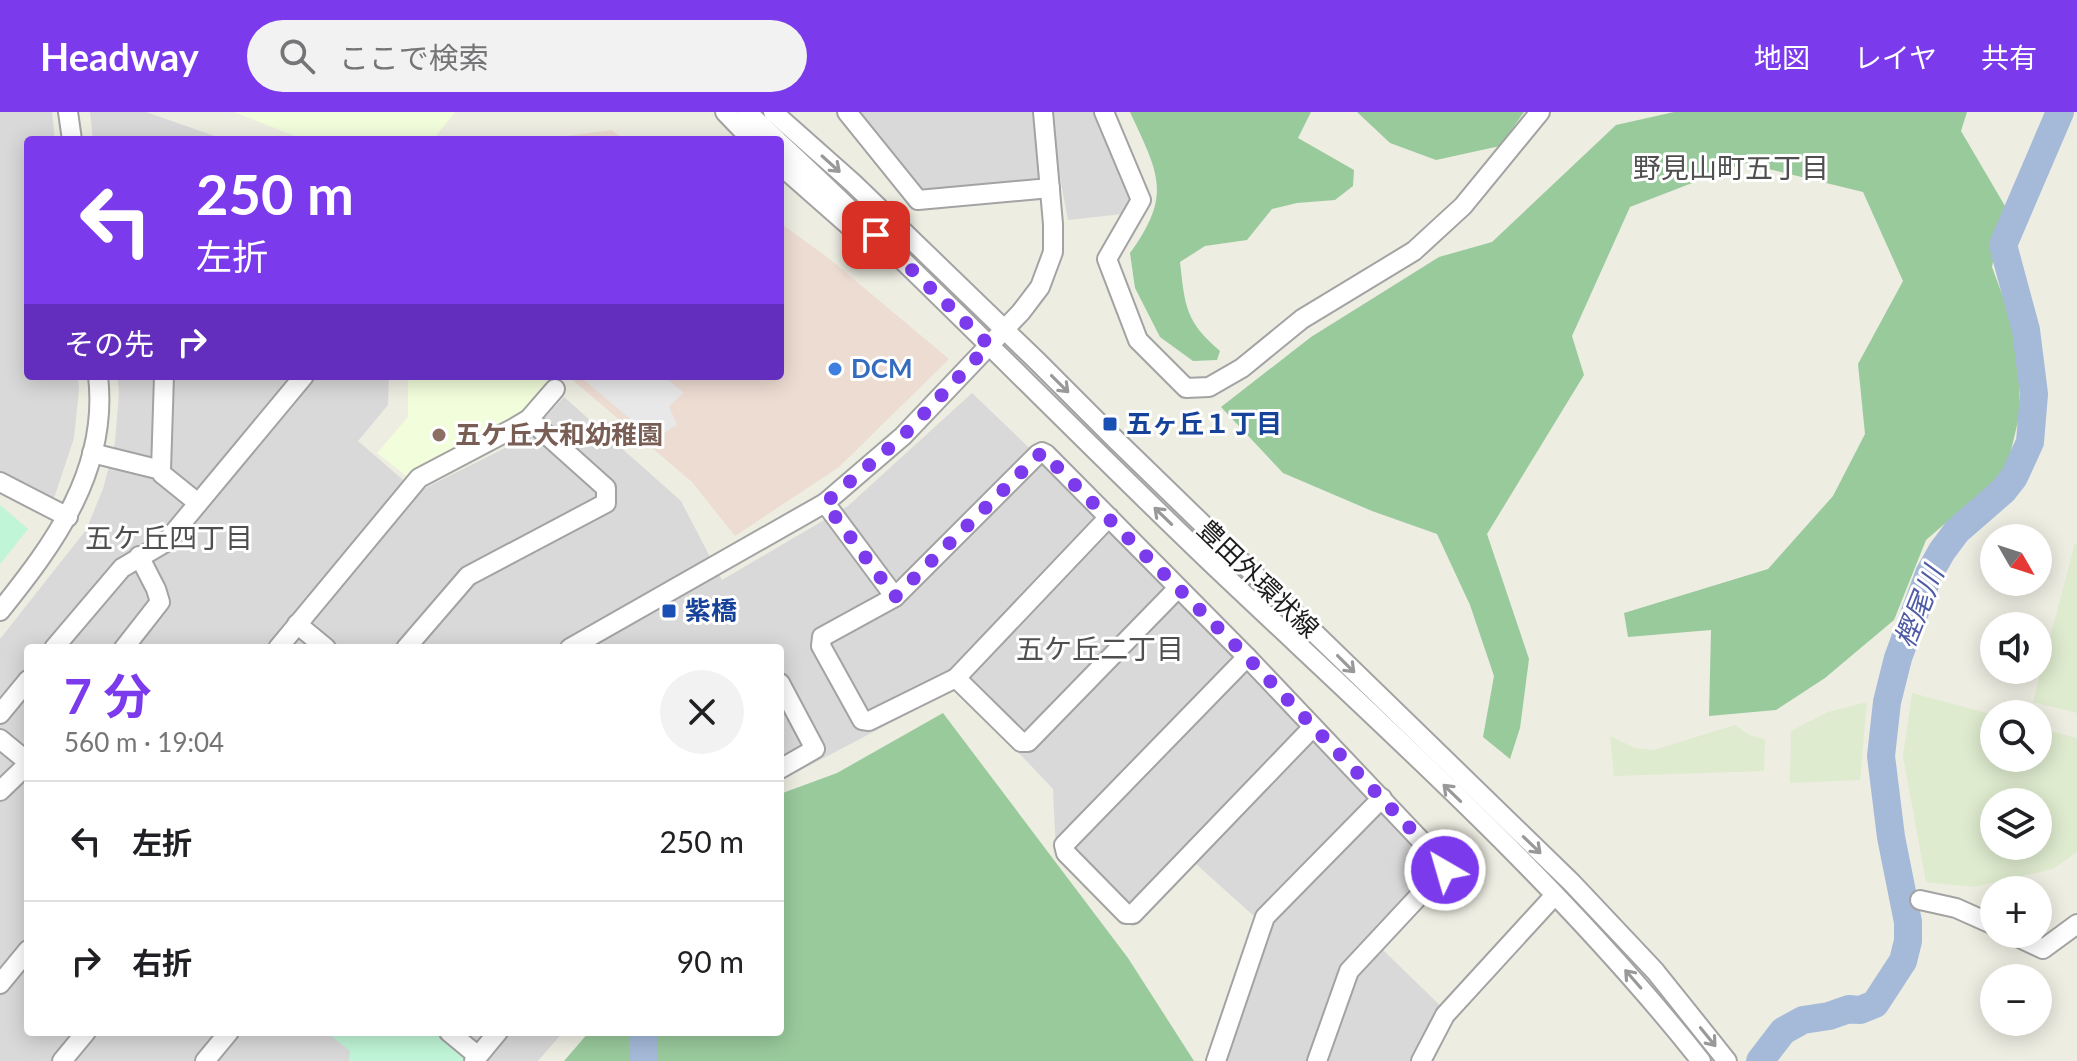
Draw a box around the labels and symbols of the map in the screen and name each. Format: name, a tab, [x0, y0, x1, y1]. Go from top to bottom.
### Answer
district label: 野見山町五丁目	[1633, 150, 1829, 184]
one-way arrow	[821, 155, 841, 173]
pin	[842, 201, 910, 269]
place label: DCM	[851, 352, 913, 384]
marker: DCM	[826, 360, 844, 378]
one-way arrow	[1050, 374, 1069, 393]
place label: 五ヶ丘１丁目	[1126, 407, 1282, 439]
marker: 五ヶ丘１丁目	[1101, 415, 1119, 433]
place label: 五ケ丘大和幼稚園	[455, 418, 663, 450]
marker: 五ケ丘大和幼稚園	[430, 426, 448, 444]
one-way arrow	[1153, 507, 1173, 526]
street label: 豊田外環状線	[1191, 513, 1326, 644]
district label: 五ケ丘四丁目	[85, 520, 253, 554]
north arrow	[1980, 524, 2052, 596]
water label: 樫尾川	[1887, 559, 1951, 652]
place label: 紫橋	[685, 594, 737, 626]
marker: 紫橋	[660, 602, 678, 620]
district label: 五ケ丘二丁目	[1016, 631, 1184, 665]
one-way arrow	[1336, 654, 1355, 674]
one-way arrow	[1443, 784, 1462, 803]
position arrow	[1403, 828, 1487, 912]
one-way arrow	[1522, 835, 1541, 854]
one-way arrow	[1624, 970, 1642, 990]
one-way arrow	[1699, 1026, 1717, 1047]

